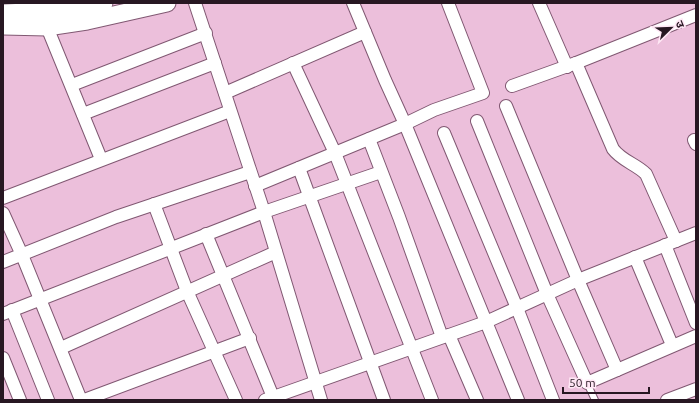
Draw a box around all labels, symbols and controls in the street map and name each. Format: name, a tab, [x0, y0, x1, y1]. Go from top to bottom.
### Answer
north arrow	[651, 8, 691, 48]
text: उ	[673, 19, 687, 30]
scale bar	[563, 369, 649, 395]
text: 50 m	[569, 376, 596, 389]

